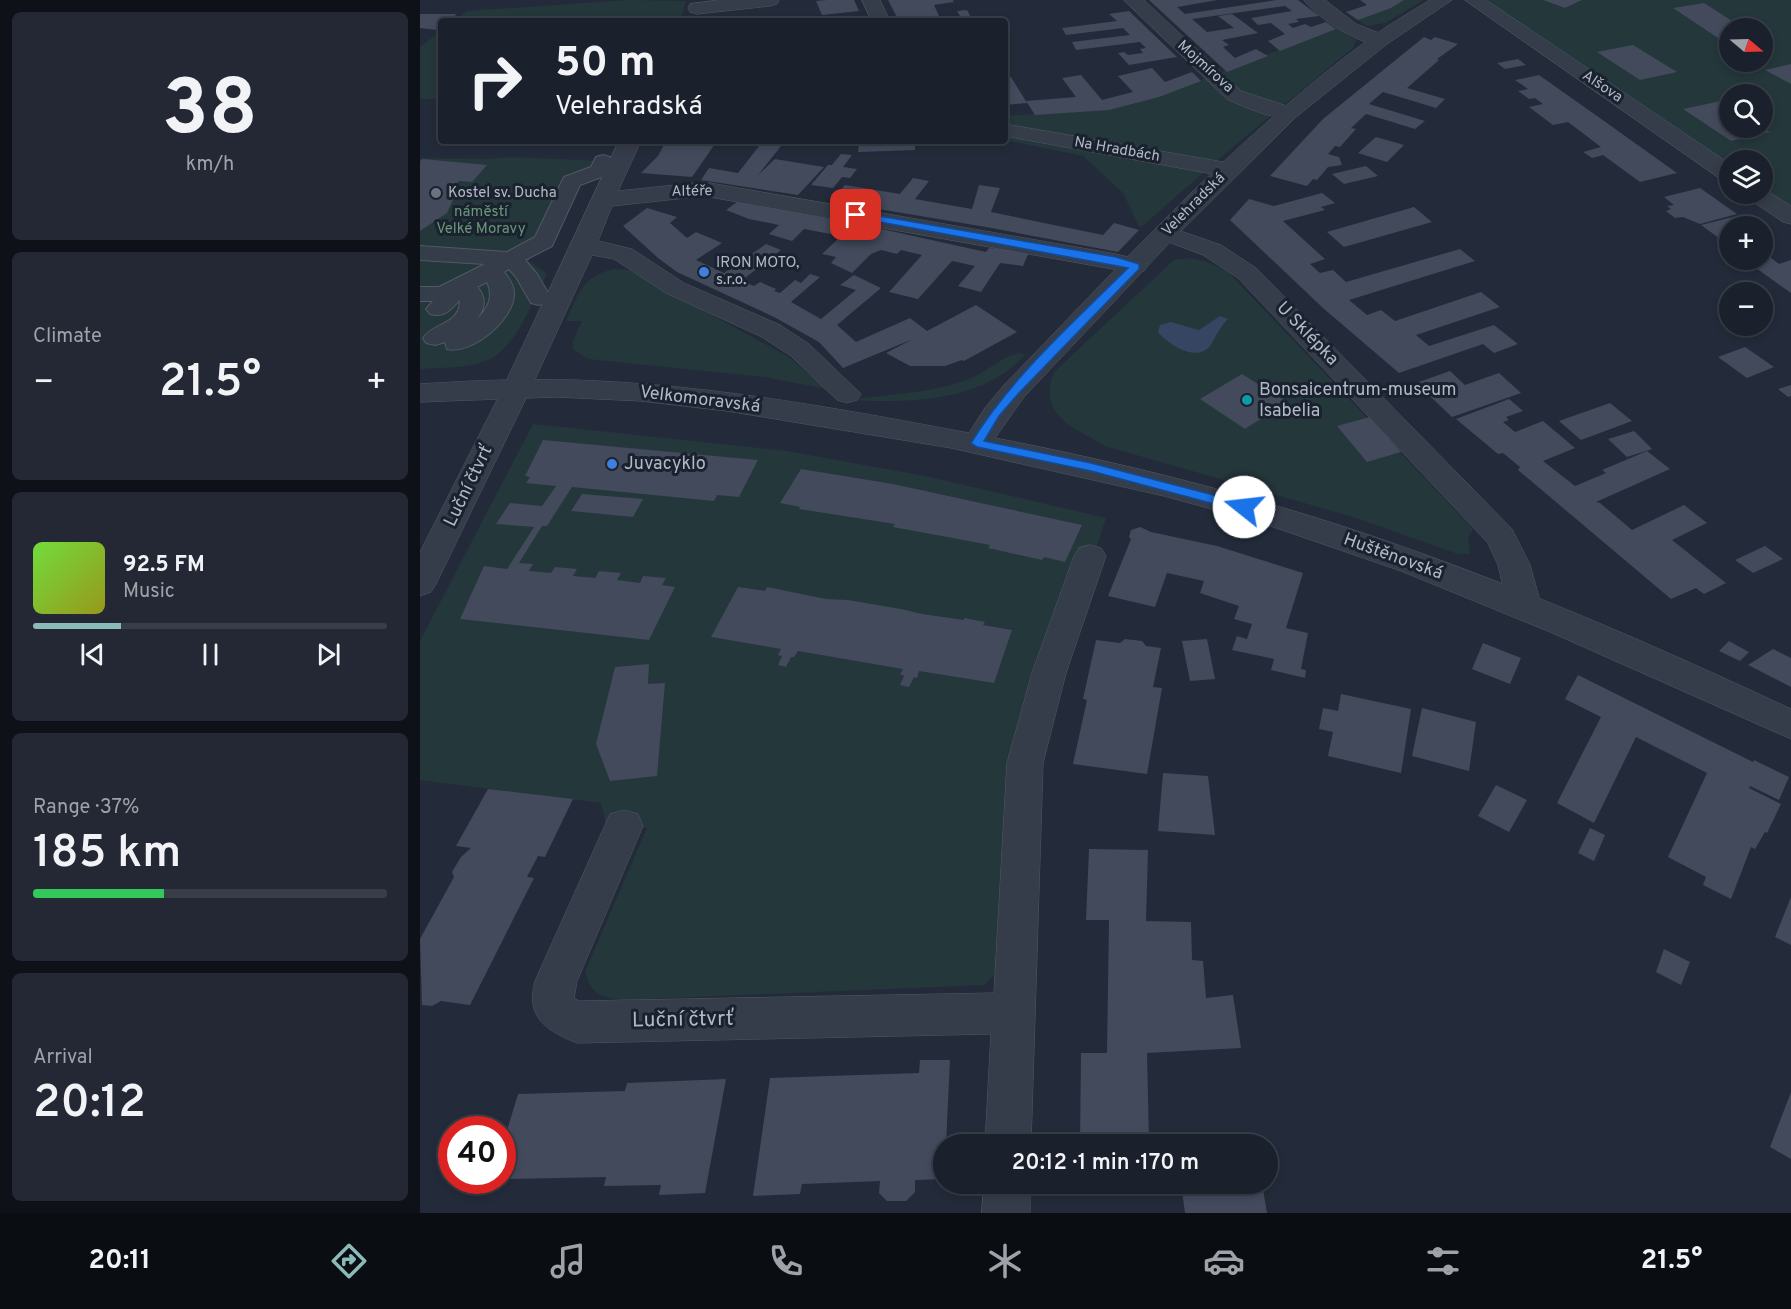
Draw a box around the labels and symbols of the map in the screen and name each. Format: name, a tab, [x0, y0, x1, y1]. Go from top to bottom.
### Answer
north arrow	[1719, 18, 1773, 72]
street label: Mojmírova	[1173, 37, 1237, 97]
street label: Alšova	[1578, 67, 1626, 107]
street label: Na Hradbách	[1073, 133, 1161, 167]
street label: Velehradská	[1158, 169, 1230, 241]
street label: Altéře	[671, 182, 713, 202]
place label: Kostel sv. Ducha	[448, 184, 557, 203]
marker: Kostel sv. Ducha	[429, 186, 443, 200]
pin	[830, 189, 881, 240]
park label: náměstí Velké Moravy	[436, 203, 526, 239]
place label: IRON MOTO, s.r.o.	[716, 254, 799, 290]
marker: IRON MOTO, s.r.o.	[697, 265, 711, 279]
street label: U Sklépka	[1271, 297, 1343, 371]
place label: Bonsaicentrum-museum Isabelia	[1259, 379, 1457, 423]
street label: Velkomoravská	[638, 381, 762, 419]
marker: Bonsaicentrum-museum Isabelia	[1240, 393, 1254, 407]
street label: Luční čtvrť	[439, 441, 499, 530]
place label: Juvacyklo	[624, 453, 706, 476]
marker: Juvacyklo	[605, 457, 619, 471]
position arrow	[1212, 475, 1276, 539]
street label: Huštěnovská	[1340, 528, 1446, 586]
street label: Luční čtvrť	[632, 1006, 735, 1034]
speed limit sign: 40	[438, 1116, 516, 1194]

